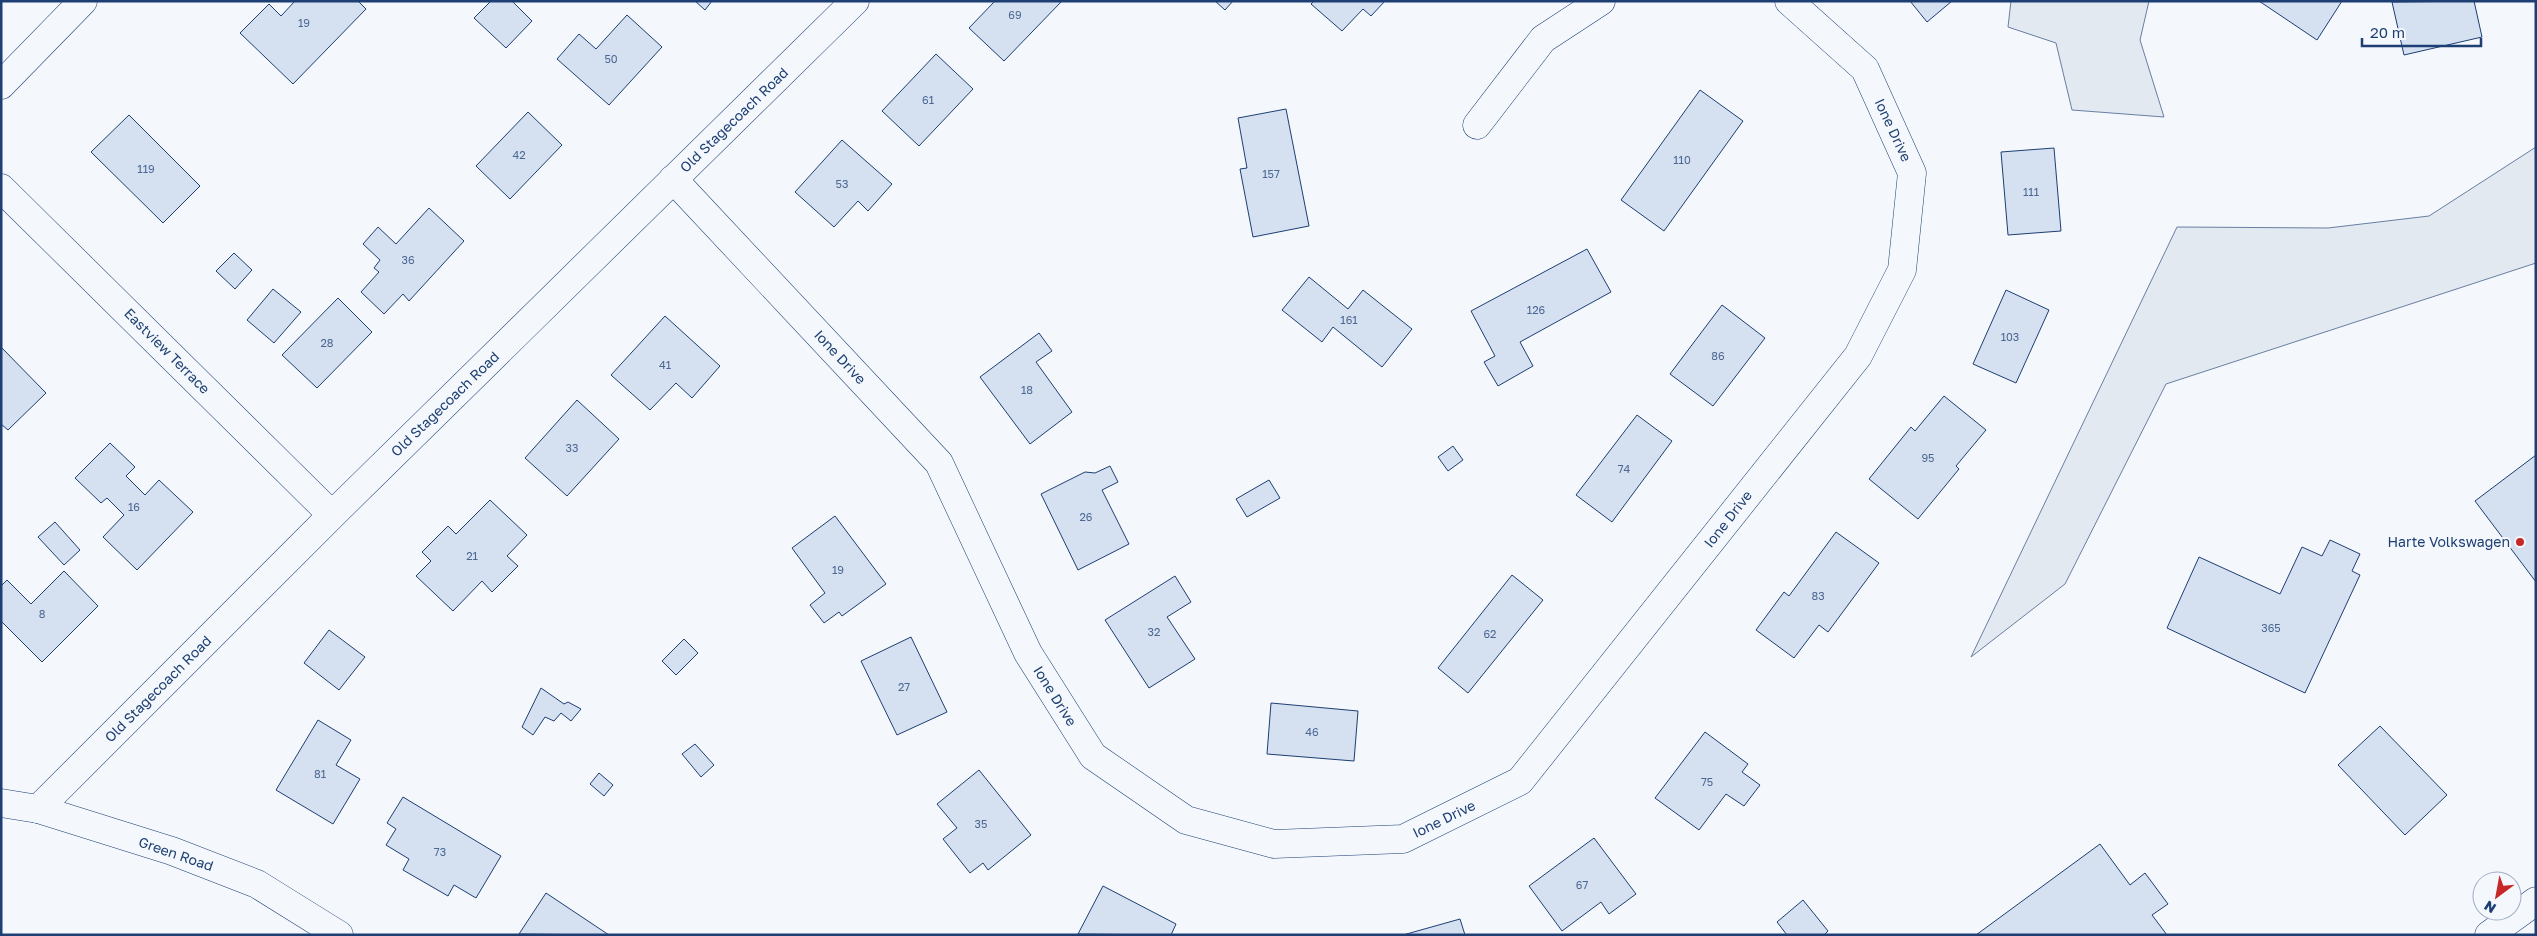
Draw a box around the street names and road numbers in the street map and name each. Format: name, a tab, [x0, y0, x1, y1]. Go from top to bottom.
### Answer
street label: Old Stagecoach Road	[676, 64, 791, 176]
street label: Ione Drive	[1871, 96, 1915, 164]
street label: Eastview Terrace	[121, 304, 214, 397]
street label: Ione Drive	[811, 326, 870, 387]
street label: Old Stagecoach Road	[387, 348, 502, 460]
street label: Ione Drive	[1700, 487, 1755, 551]
street label: Old Stagecoach Road	[101, 632, 214, 745]
street label: Ione Drive	[1030, 663, 1081, 729]
street label: Ione Drive	[1410, 796, 1478, 841]
street label: Green Road	[137, 833, 216, 874]

